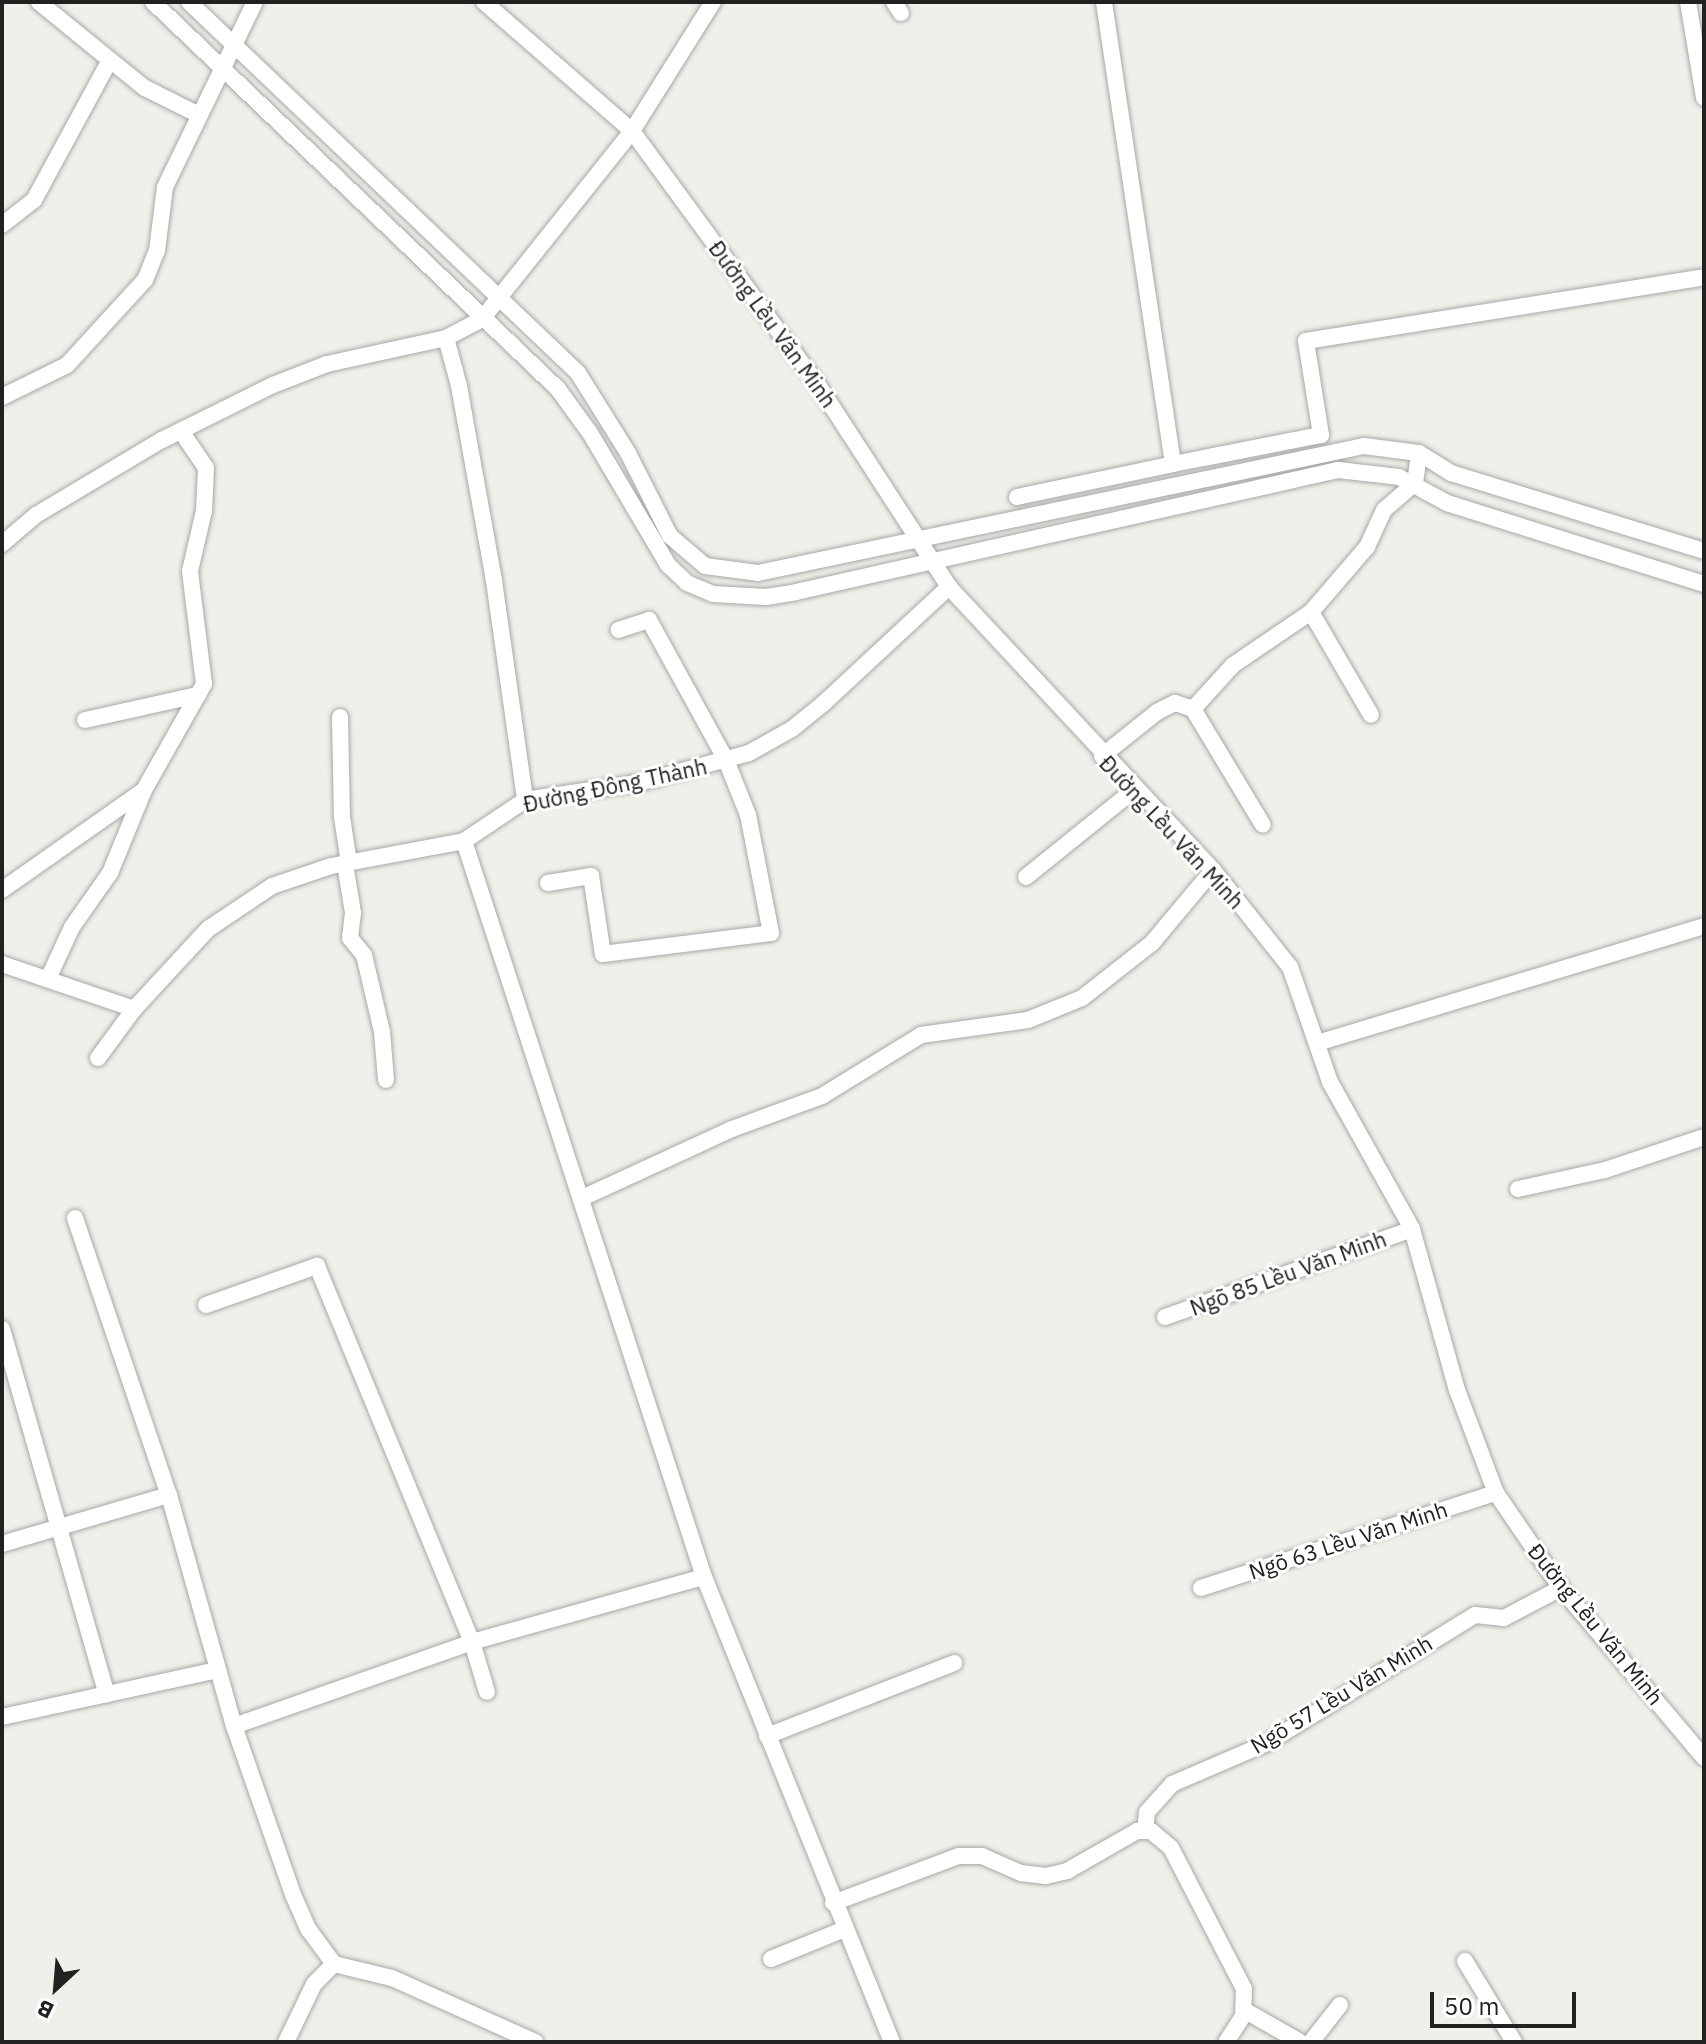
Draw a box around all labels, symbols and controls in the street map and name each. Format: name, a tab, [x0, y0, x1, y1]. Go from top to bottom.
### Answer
street label: Đường Lều Văn Minh	[704, 235, 842, 413]
street label: Đường Lều Văn Minh	[1094, 750, 1250, 914]
street label: Đường Đông Thành	[521, 753, 709, 817]
street label: Ngõ 85 Lều Văn Minh	[1186, 1225, 1390, 1321]
street label: Ngõ 63 Lều Văn Minh	[1245, 1495, 1451, 1585]
street label: Đường Lều Văn Minh	[1523, 1538, 1669, 1710]
street label: Ngõ 57 Lều Văn Minh	[1245, 1629, 1437, 1759]
north arrow	[16, 1948, 96, 2028]
scale bar	[1434, 1976, 1580, 2026]
text: 50 m	[1444, 1990, 1499, 2022]
text: B	[32, 1994, 58, 2026]

